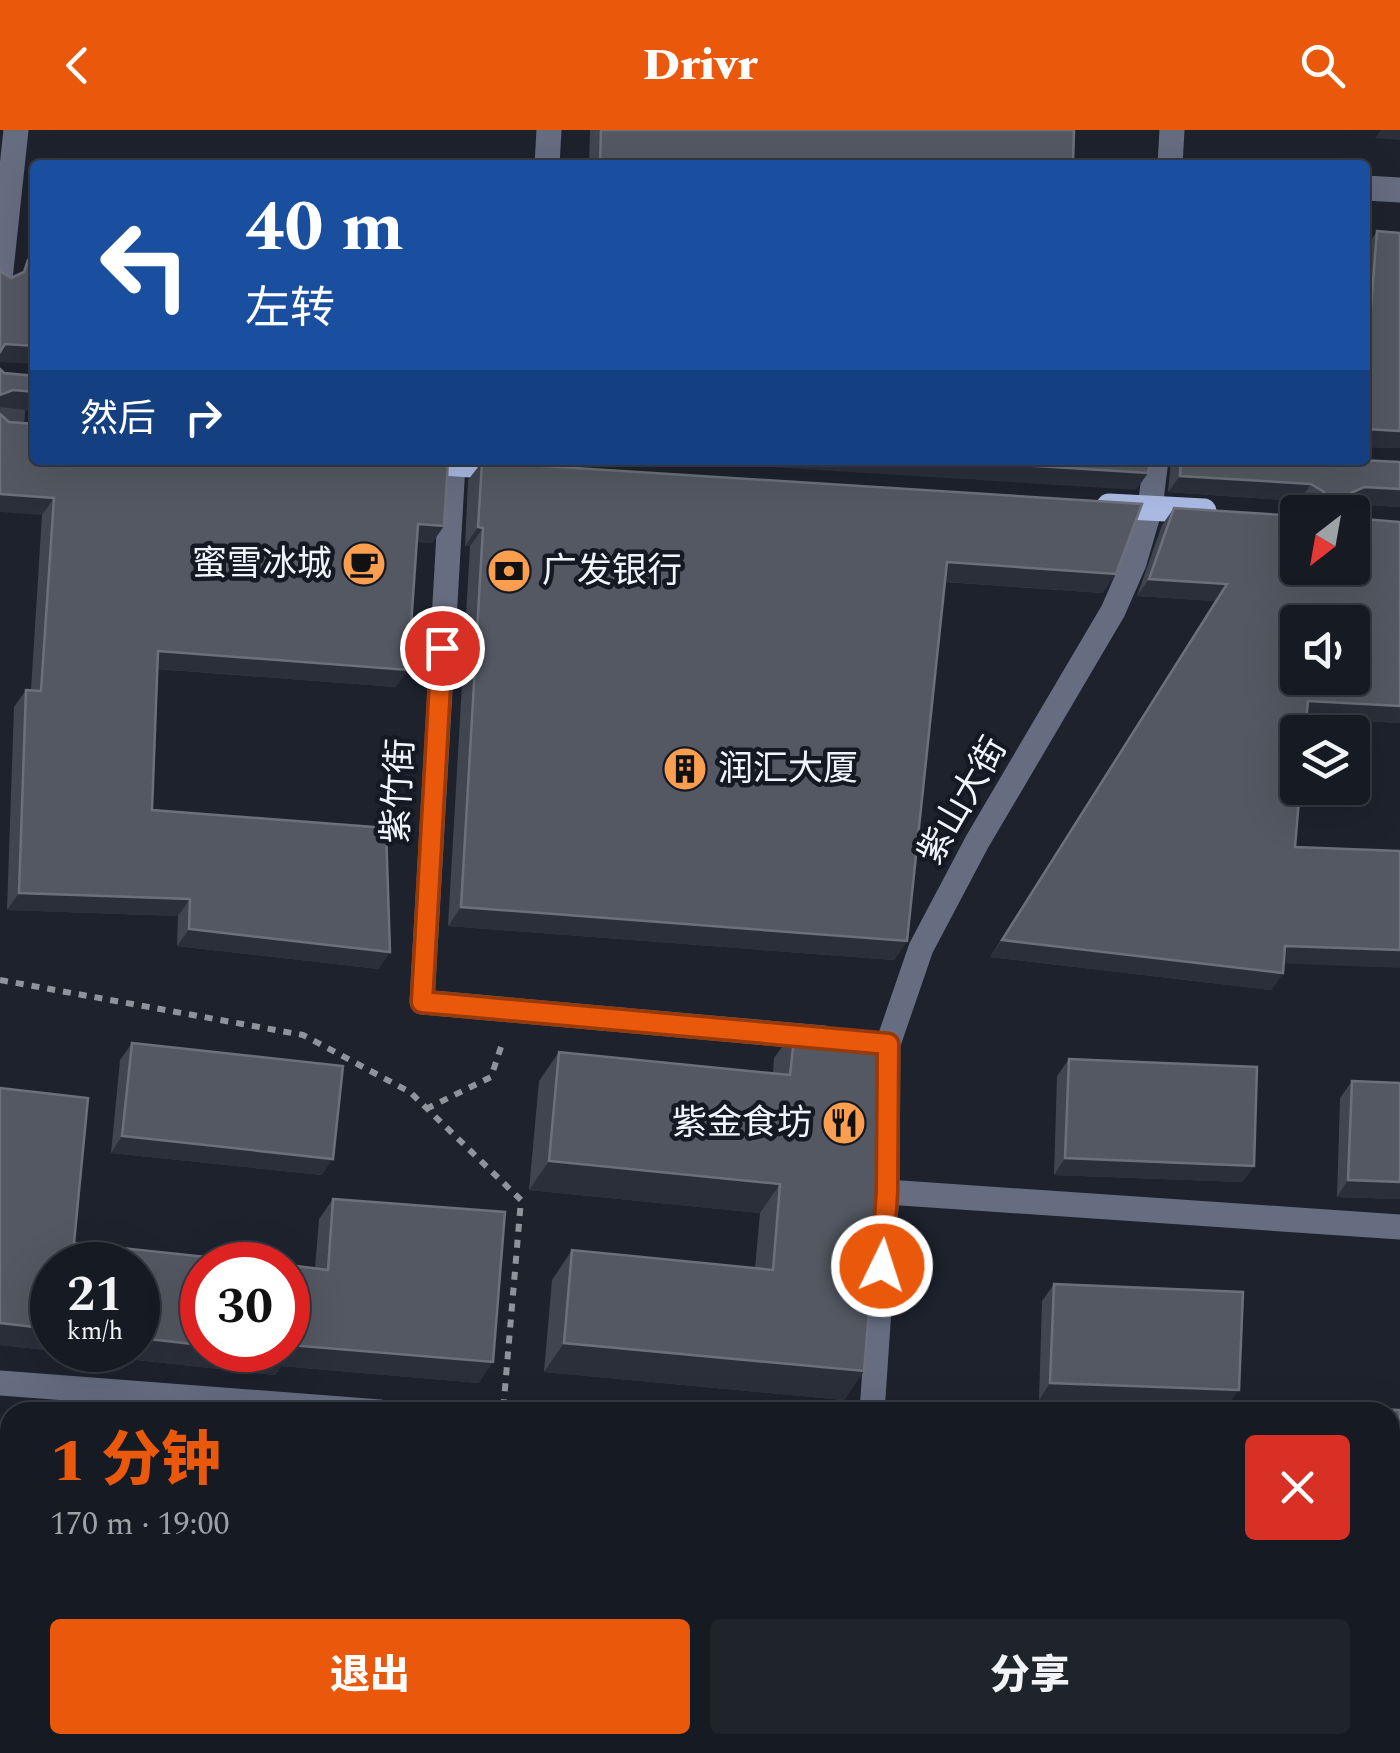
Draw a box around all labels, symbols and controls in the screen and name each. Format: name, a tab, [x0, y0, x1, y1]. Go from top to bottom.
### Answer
text: Drivr	[643, 31, 757, 100]
icon: back	[50, 38, 105, 93]
icon: search	[1295, 38, 1350, 93]
text: 40 m	[245, 175, 404, 281]
icon: left	[80, 200, 210, 330]
text: 左转	[245, 275, 335, 344]
icon: right	[176, 390, 231, 445]
text: 然后	[80, 391, 156, 449]
north arrow	[1280, 495, 1370, 585]
map controls	[1280, 495, 1370, 805]
place label: 蜜雪冰城	[192, 538, 332, 591]
cafe icon: 蜜雪冰城	[341, 541, 387, 587]
place label: 广发银行	[542, 545, 682, 598]
bank icon: 广发银行	[486, 548, 532, 594]
button: sound	[1280, 605, 1370, 695]
pin	[400, 606, 485, 691]
icon: arrive	[415, 621, 470, 676]
button: layers	[1280, 715, 1370, 805]
street label: 紫山大街	[905, 727, 1021, 875]
street label: 紫竹街	[370, 737, 428, 845]
place label: 润汇大厦	[718, 743, 858, 796]
building icon: 润汇大厦	[662, 746, 708, 792]
place label: 紫金食坊	[672, 1097, 812, 1150]
restaurant icon: 紫金食坊	[821, 1100, 867, 1146]
position arrow	[830, 1214, 934, 1318]
speed limit sign: 30	[180, 1242, 310, 1372]
text: 21	[67, 1257, 123, 1333]
text: km/h	[67, 1313, 123, 1351]
text: 1 分钟	[50, 1416, 221, 1508]
button: close	[1245, 1435, 1350, 1540]
text: 170 m · 19:00	[50, 1500, 230, 1549]
button: 退出	[50, 1619, 690, 1734]
button: 分享	[710, 1619, 1350, 1734]

